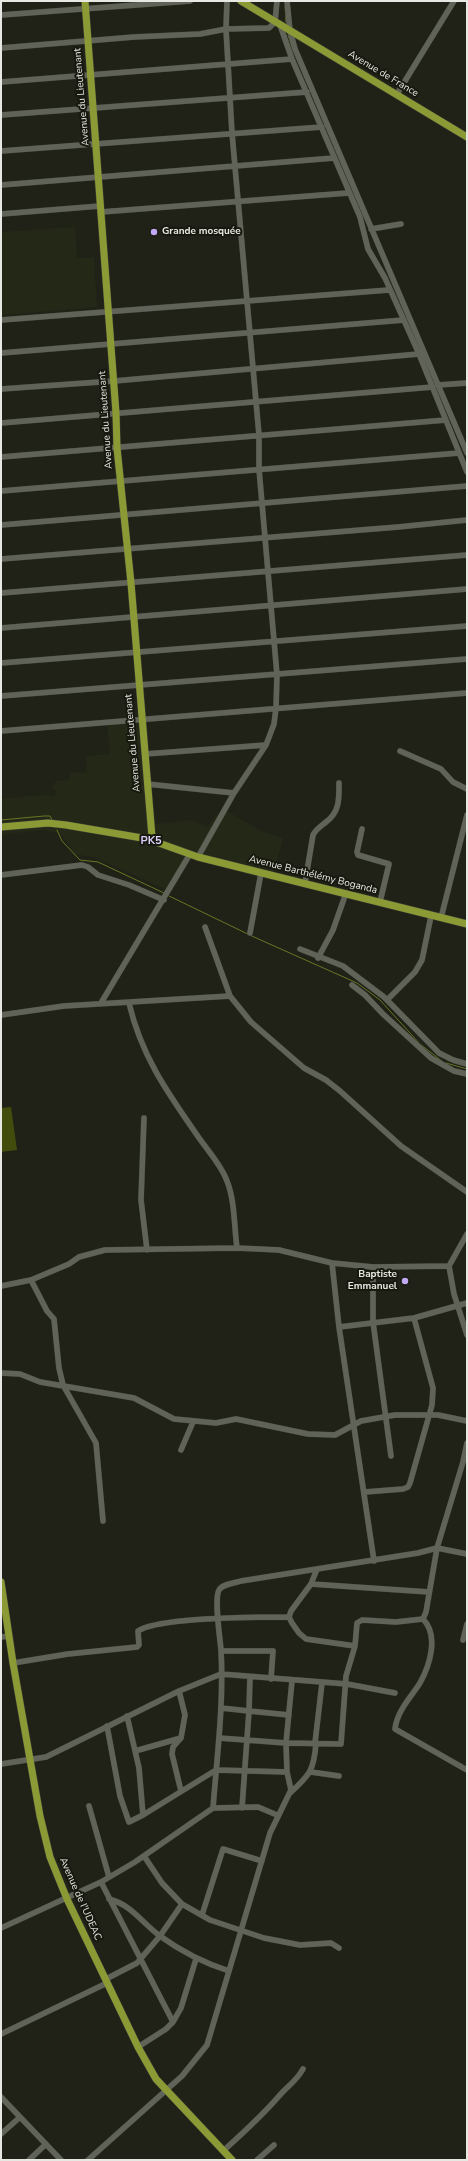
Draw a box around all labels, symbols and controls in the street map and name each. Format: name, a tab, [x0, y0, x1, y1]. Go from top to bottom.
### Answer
street label: Avenue du Lieutenant	[72, 48, 92, 146]
street label: Avenue de France	[346, 48, 420, 100]
place label: Grande mosquée	[162, 226, 241, 238]
marker: Grande mosquée	[149, 227, 159, 237]
street label: Avenue du Lieutenant	[97, 371, 115, 469]
street label: Avenue du Lieutenant	[123, 694, 143, 792]
district label: PK5	[140, 834, 162, 848]
street label: Avenue Barthélémy Boganda	[248, 853, 378, 897]
place label: Baptiste Emmanuel	[348, 1269, 397, 1292]
marker: Baptiste Emmanuel	[400, 1276, 410, 1286]
street label: Avenue de I'UDEAC	[56, 1856, 104, 1942]

